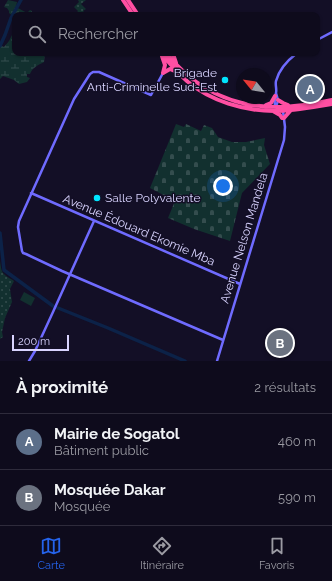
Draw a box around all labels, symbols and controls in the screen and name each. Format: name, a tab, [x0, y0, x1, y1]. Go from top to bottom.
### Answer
search box	[12, 12, 320, 56]
icon: search	[26, 23, 48, 45]
text: Rechercher	[58, 25, 138, 43]
place label: Brigade Anti-Criminelle Sud-Est	[87, 66, 217, 94]
north arrow	[236, 68, 272, 104]
pin: A	[297, 74, 323, 104]
marker: Brigade Anti-Criminelle Sud-Est	[220, 75, 230, 85]
street label: Avenue Nelson Mandela	[217, 171, 271, 305]
your location	[213, 176, 233, 196]
place label: Salle Polyvalente	[105, 191, 201, 205]
street label: Avenue Édouard Ekomie Mba	[61, 192, 217, 268]
marker: Salle Polyvalente	[92, 193, 102, 203]
pin: B	[267, 328, 293, 358]
scale bar	[12, 333, 69, 352]
text: 200 m	[18, 335, 50, 348]
text: À proximité	[16, 377, 108, 397]
text: 2 résultats	[254, 380, 316, 395]
text: Mairie de Sogatol	[54, 425, 180, 443]
text: A	[25, 434, 33, 449]
text: 460 m	[278, 434, 316, 449]
text: Bâtiment public	[54, 443, 149, 458]
text: Mosquée Dakar	[54, 481, 166, 499]
text: B	[25, 490, 33, 505]
text: 590 m	[278, 490, 316, 505]
text: Mosquée	[54, 499, 110, 514]
tab: Carte	[38, 535, 65, 572]
tab: Itinéraire	[140, 535, 184, 572]
tab: Favoris	[259, 535, 294, 572]

